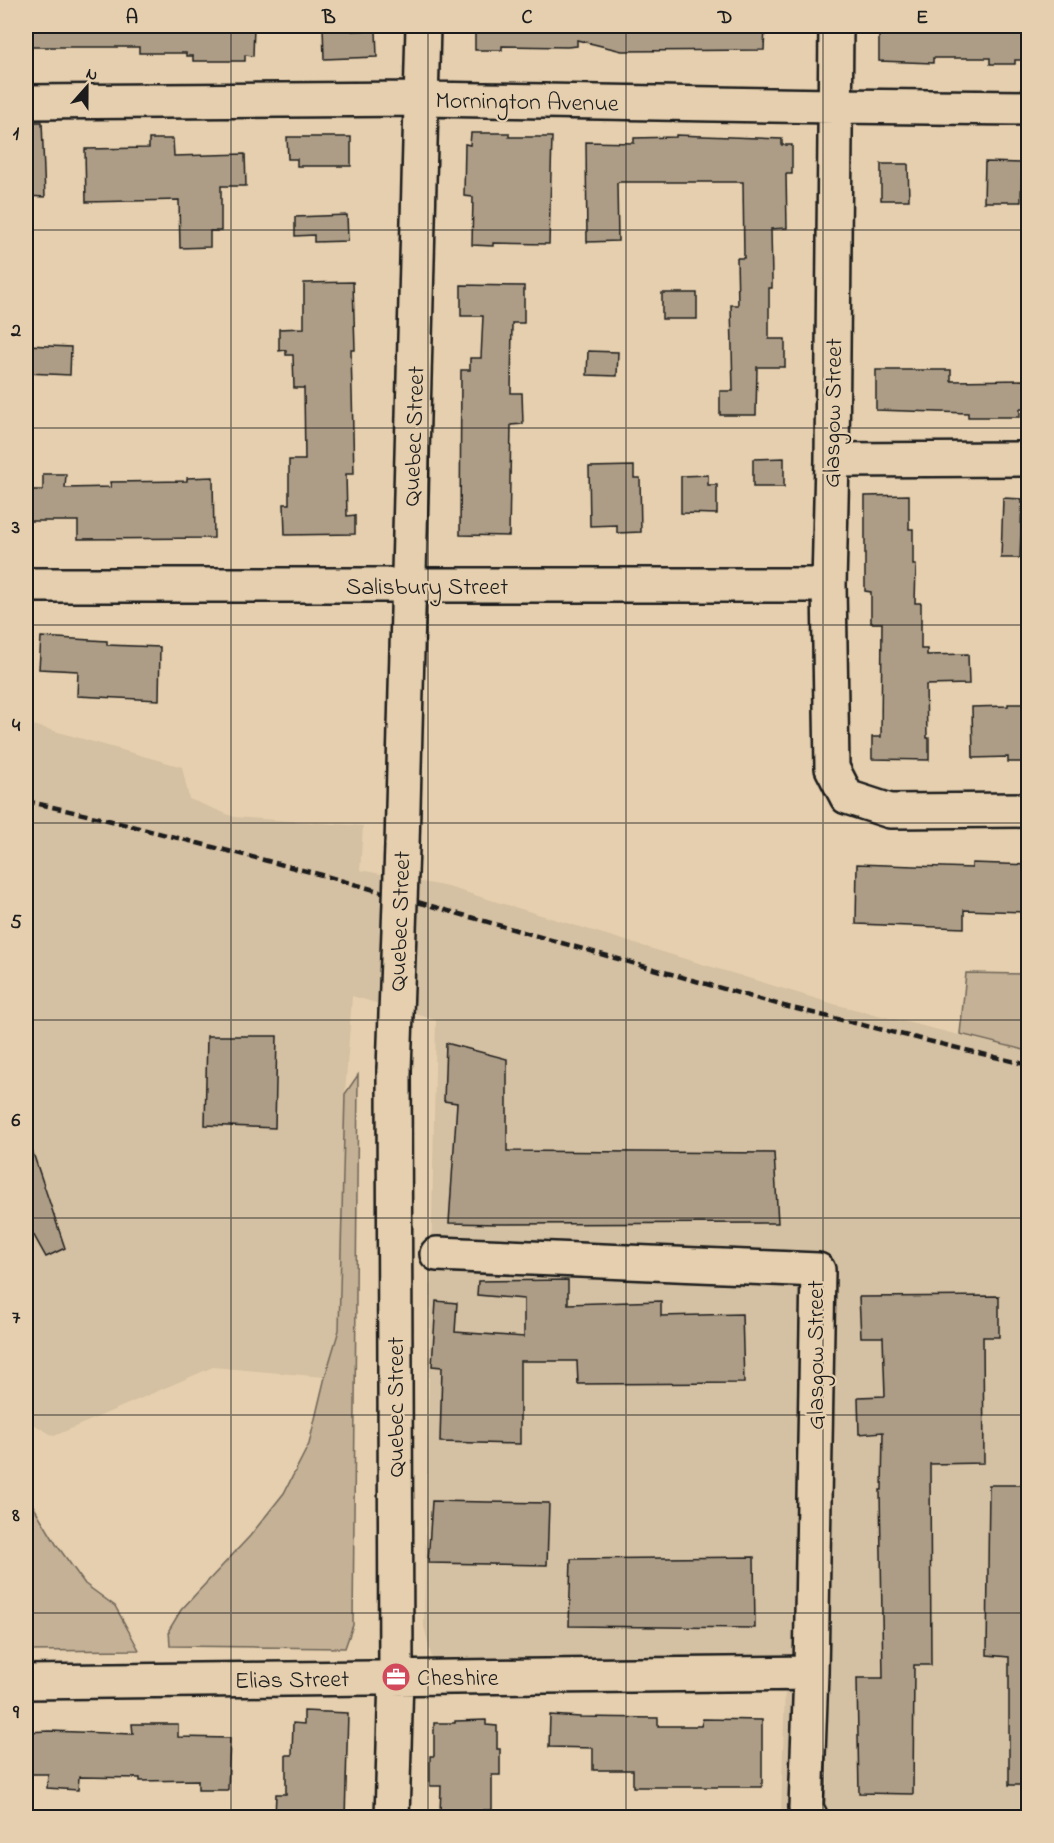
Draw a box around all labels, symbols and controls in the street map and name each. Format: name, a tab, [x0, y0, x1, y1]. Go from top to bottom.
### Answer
text: A	[126, 4, 138, 33]
text: B	[321, 4, 336, 33]
text: C	[522, 4, 533, 33]
text: D	[717, 4, 732, 33]
text: E	[916, 4, 928, 33]
north arrow	[57, 57, 117, 117]
text: N	[82, 62, 101, 88]
street label: Mornington Avenue	[435, 84, 619, 123]
text: 1	[13, 120, 20, 149]
text: 2	[10, 317, 21, 346]
street label: Glasgow Street	[816, 338, 853, 488]
street label: Quebec Street	[396, 365, 435, 507]
text: 3	[11, 514, 20, 543]
street label: Salisbury Street	[346, 571, 508, 607]
text: 4	[12, 712, 21, 741]
street label: Quebec Street	[382, 850, 421, 992]
text: 5	[10, 909, 22, 938]
text: 6	[12, 1107, 21, 1136]
street label: Glasgow Street	[800, 1280, 835, 1430]
text: 7	[12, 1304, 21, 1333]
street label: Quebec Street	[380, 1337, 415, 1477]
text: 8	[11, 1502, 20, 1531]
office icon: Cheshire	[380, 1661, 412, 1693]
place label: Cheshire	[417, 1662, 499, 1697]
street label: Elias Street	[234, 1663, 350, 1700]
text: 9	[12, 1699, 20, 1728]

